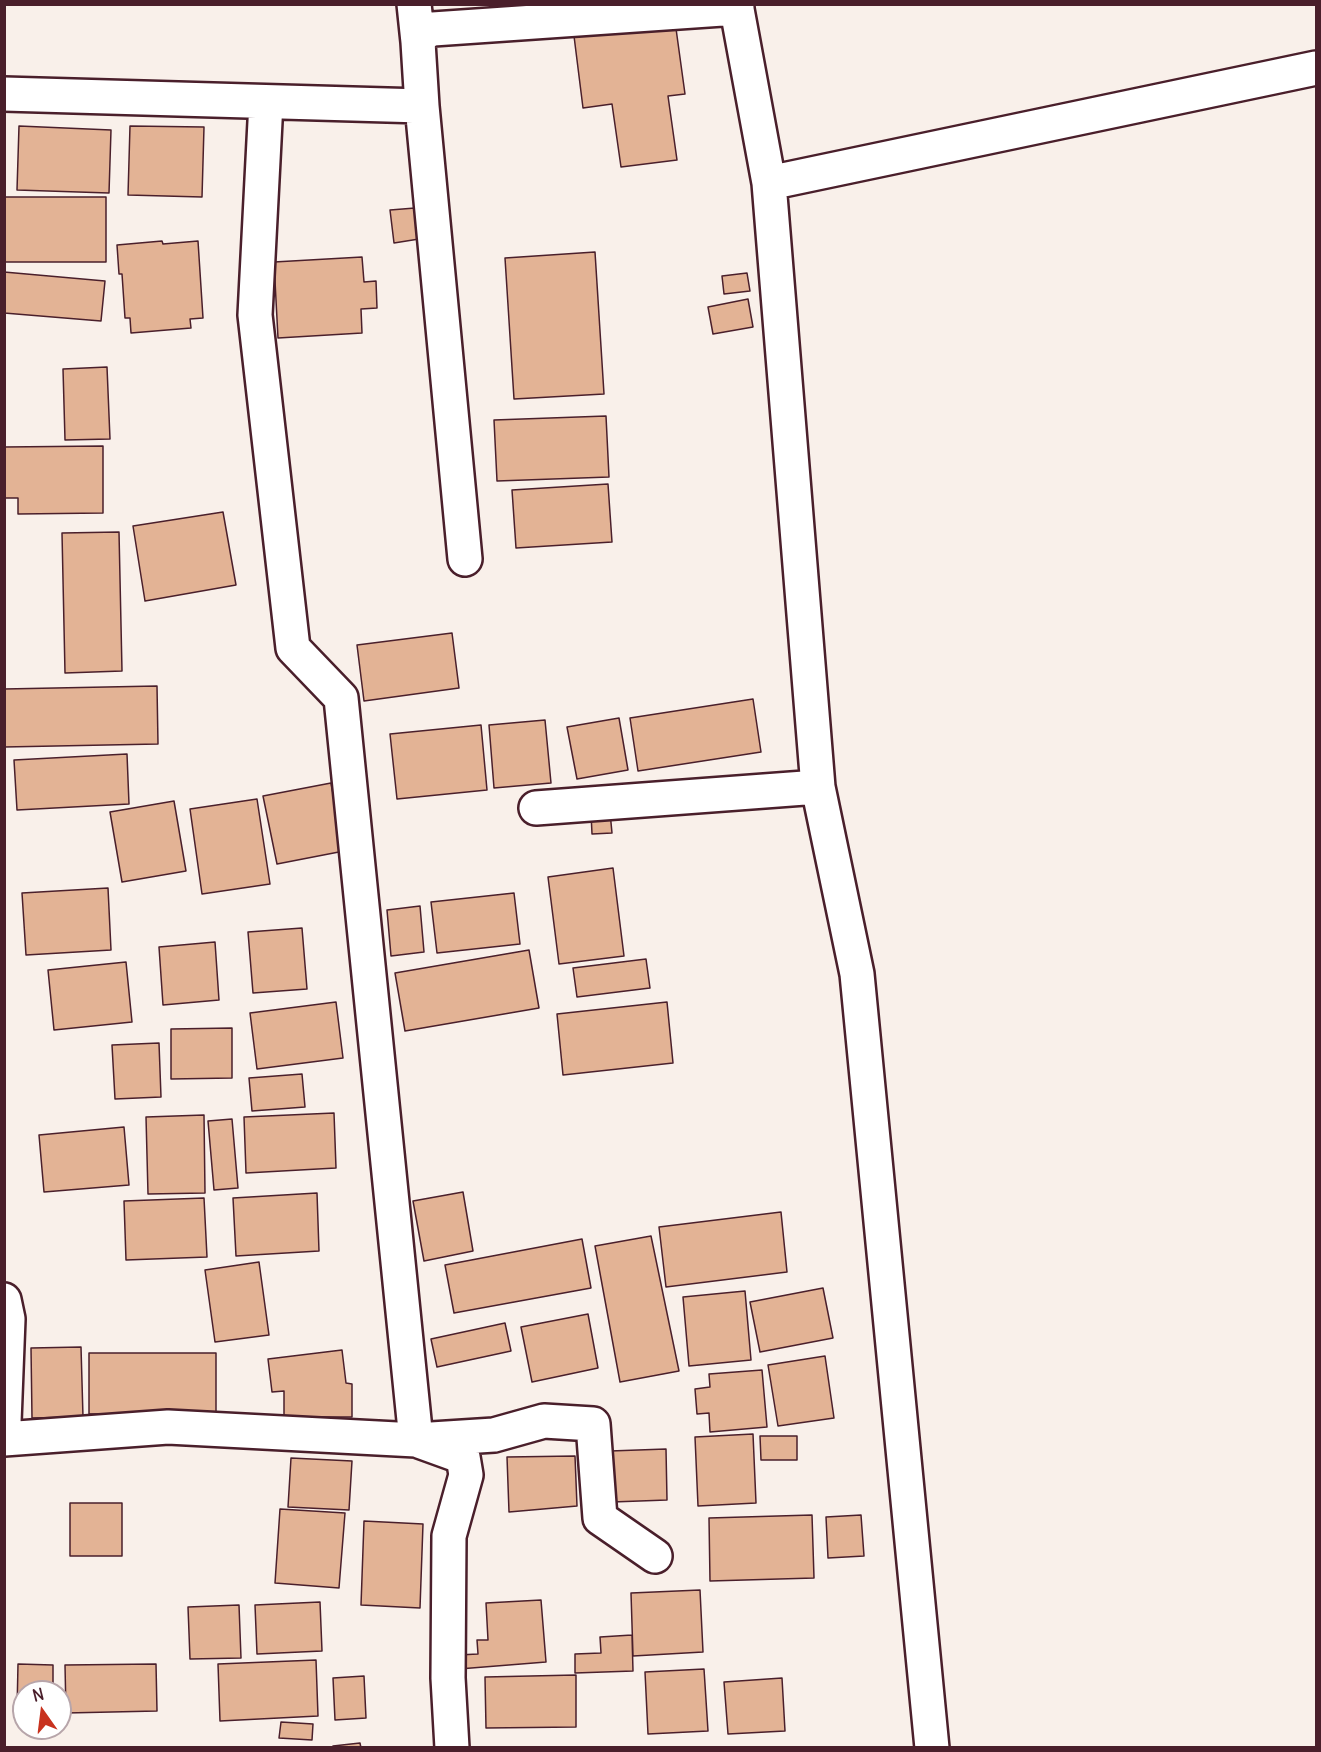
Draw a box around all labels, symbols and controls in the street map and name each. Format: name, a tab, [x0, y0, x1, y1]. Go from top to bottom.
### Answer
north arrow	[12, 1680, 72, 1740]
text: N	[30, 1683, 46, 1706]

